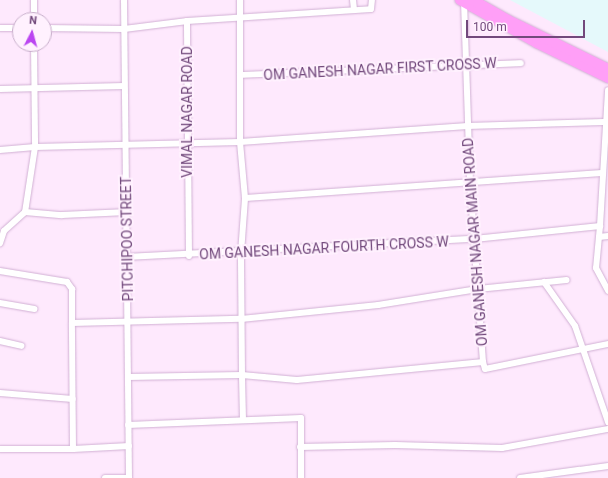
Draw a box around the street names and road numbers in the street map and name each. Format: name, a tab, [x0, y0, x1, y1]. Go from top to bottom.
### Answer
street label: VIMAL NAGAR ROAD	[179, 46, 195, 178]
street label: OM GANESH NAGAR FIRST CROSS W	[263, 54, 497, 84]
street label: OM GANESH NAGAR MAIN ROAD	[459, 137, 491, 347]
street label: PITCHIPOO STREET	[118, 176, 136, 302]
street label: OM GANESH NAGAR FOURTH CROSS W	[199, 233, 449, 263]

